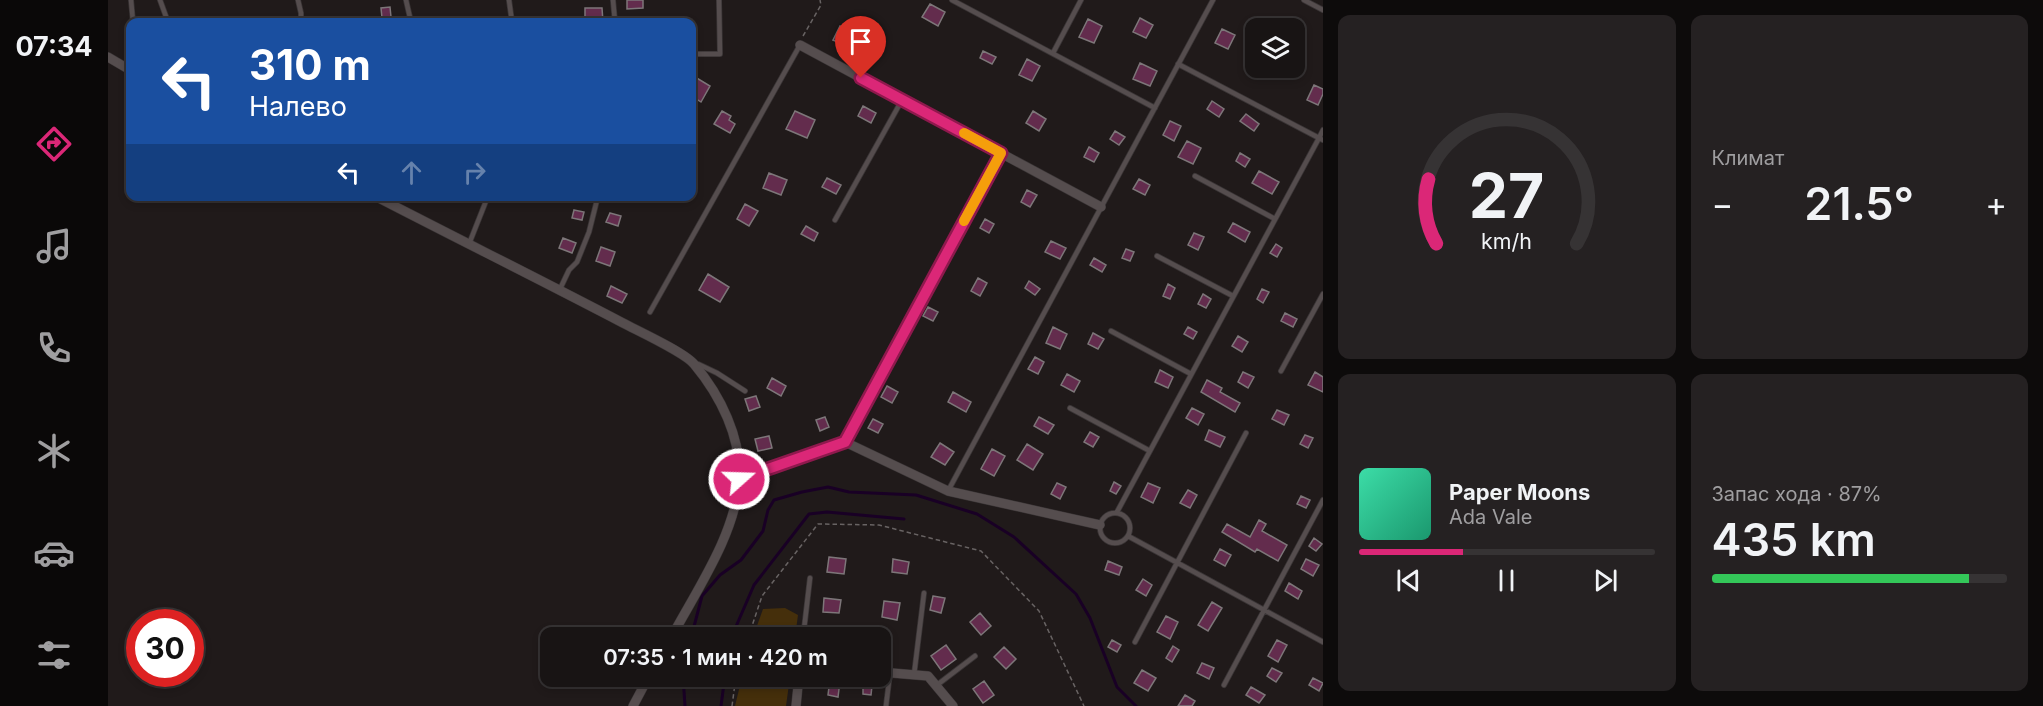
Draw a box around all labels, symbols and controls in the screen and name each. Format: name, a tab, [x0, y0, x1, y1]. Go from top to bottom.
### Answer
pin	[835, 16, 886, 78]
map controls	[1245, 18, 1305, 78]
button: layers	[1245, 18, 1305, 78]
icon: arrive	[844, 25, 877, 58]
text: 07:34	[15, 30, 93, 63]
text: 310 m	[249, 39, 371, 90]
icon: left	[150, 42, 228, 120]
text: Налево	[249, 90, 347, 123]
icon: directions	[33, 123, 75, 165]
text: Климат	[1712, 146, 1784, 170]
icon: left	[332, 156, 365, 189]
icon: ahead	[395, 156, 428, 189]
icon: right	[458, 156, 491, 189]
text: 27	[1469, 158, 1545, 233]
text: 21.5°	[1804, 176, 1914, 231]
text: −	[1712, 184, 1733, 224]
text: +	[1985, 184, 2007, 224]
icon: music	[33, 225, 75, 267]
text: km/h	[1481, 228, 1532, 254]
icon: phone	[33, 327, 75, 369]
icon: climate	[33, 430, 75, 472]
position arrow	[707, 447, 771, 511]
text: Paper Moons	[1449, 479, 1590, 505]
text: Запас хода · 87%	[1712, 482, 1882, 506]
text: Ada Vale	[1449, 505, 1532, 529]
text: 435 km	[1712, 512, 1876, 567]
icon: car	[33, 532, 75, 574]
icon: previous	[1392, 564, 1425, 597]
icon: pause	[1490, 564, 1523, 597]
icon: next	[1589, 564, 1622, 597]
speed limit sign: 30	[126, 609, 204, 687]
icon: filters	[33, 634, 75, 676]
text: 07:35 · 1 мин · 420 m	[603, 644, 828, 670]

